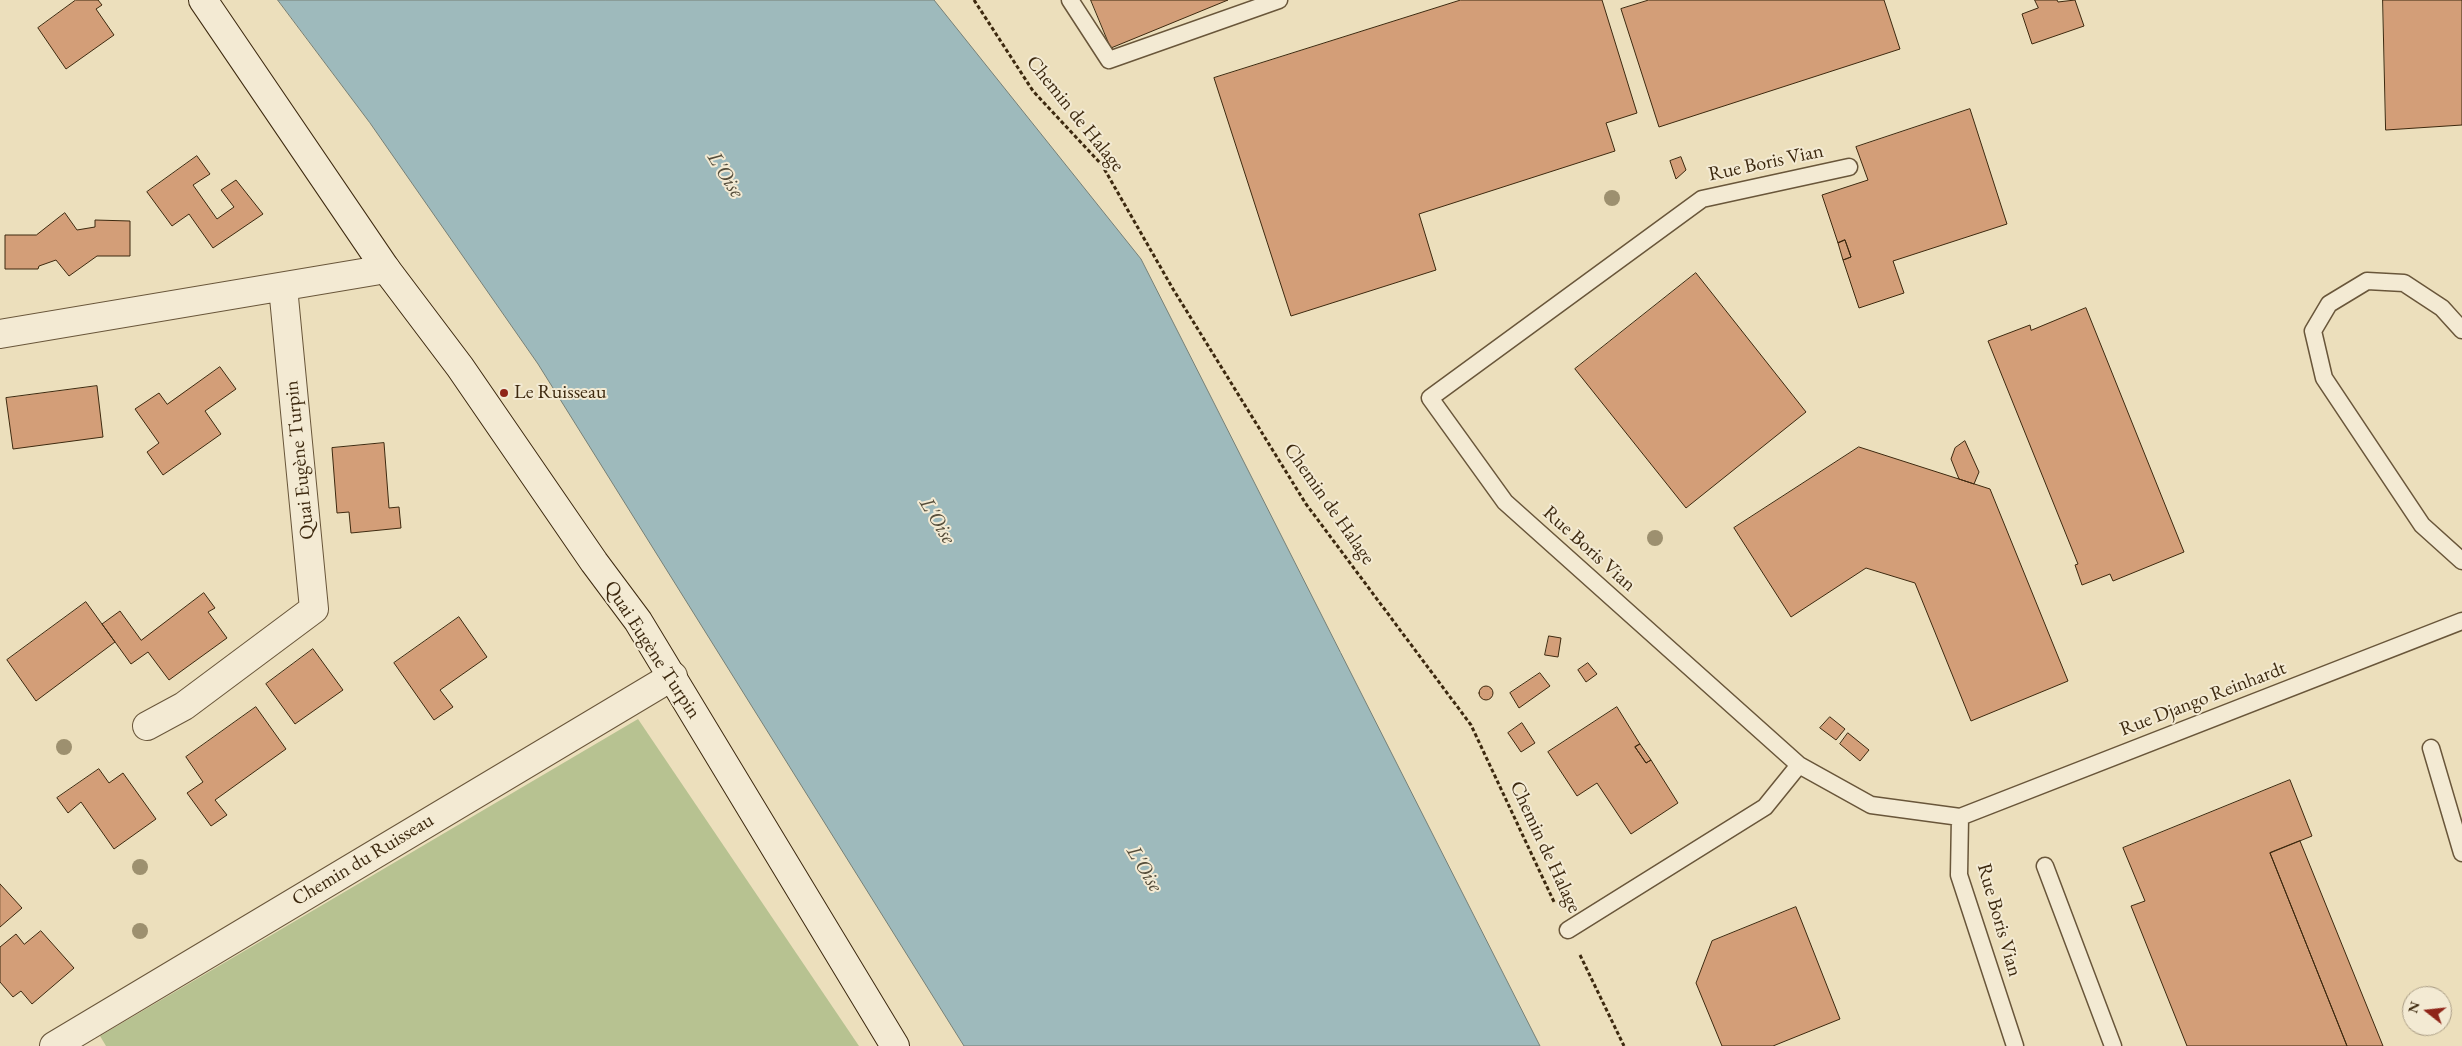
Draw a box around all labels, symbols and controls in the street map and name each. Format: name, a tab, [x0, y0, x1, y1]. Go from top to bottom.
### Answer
street label: Chemin de Halage	[1021, 51, 1129, 177]
street label: Rue Boris Vian	[1706, 139, 1826, 187]
water label: L'Oise	[701, 147, 749, 203]
street label: Quai Eugène Turpin	[280, 379, 320, 541]
place label: Le Ruisseau	[514, 381, 606, 405]
marker: Le Ruisseau	[498, 387, 510, 399]
street label: Chemin de Halage	[1278, 439, 1380, 569]
water label: L'Oise	[913, 493, 961, 549]
street label: Rue Boris Vian	[1538, 501, 1640, 597]
street label: Quai Eugène Turpin	[598, 576, 706, 724]
street label: Rue Django Reinhardt	[2116, 656, 2290, 742]
street label: Chemin de Halage	[1504, 777, 1586, 917]
street label: Chemin du Ruisseau	[288, 808, 438, 912]
water label: L'Oise	[1120, 841, 1168, 897]
street label: Rue Boris Vian	[1971, 861, 2027, 979]
north arrow	[2402, 986, 2452, 1036]
text: N	[2403, 999, 2424, 1015]

